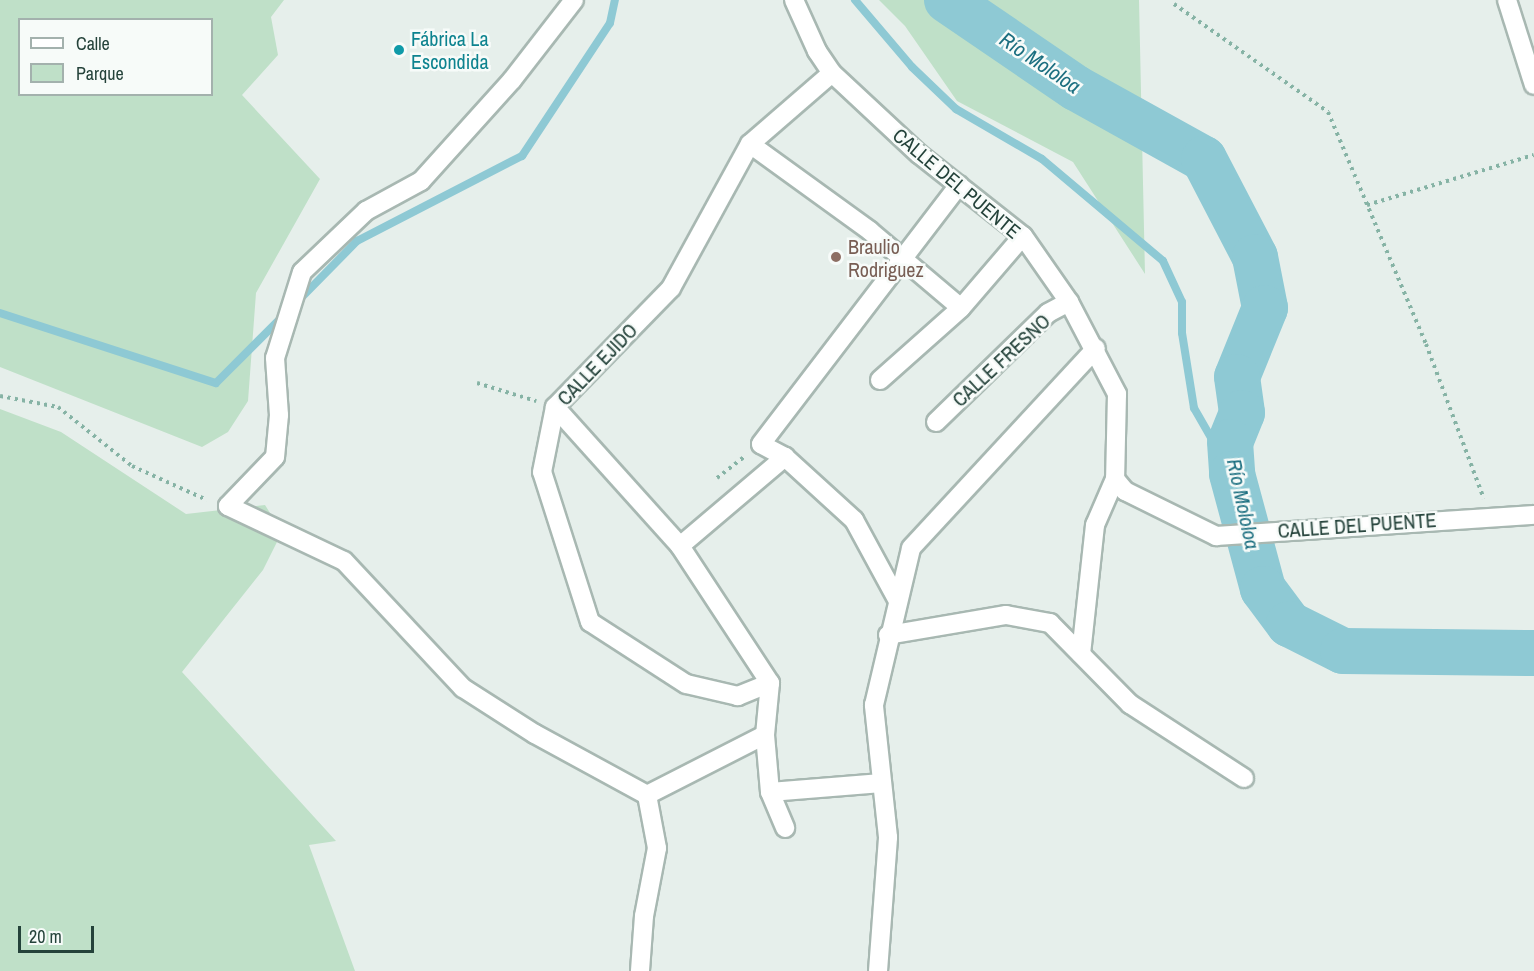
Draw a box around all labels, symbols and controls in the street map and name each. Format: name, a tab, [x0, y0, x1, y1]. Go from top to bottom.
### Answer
legend	[18, 18, 213, 96]
place label: Fábrica La Escondida	[411, 27, 489, 74]
water label: Río Mololoa	[995, 27, 1085, 99]
text: Calle	[76, 31, 110, 56]
marker: Fábrica La Escondida	[392, 43, 406, 57]
text: Parque	[76, 61, 124, 86]
street label: CALLE DEL PUENTE	[888, 123, 1026, 243]
place label: Braulio Rodriguez	[848, 234, 924, 281]
marker: Braulio Rodriguez	[829, 250, 843, 264]
street label: CALLE FRESNO	[947, 309, 1055, 411]
street label: CALLE EJIDO	[552, 318, 642, 410]
water label: Río Mololoa	[1221, 456, 1265, 552]
street label: CALLE DEL PUENTE	[1277, 507, 1437, 543]
scale bar	[21, 914, 98, 952]
text: 20 m	[29, 924, 62, 949]

